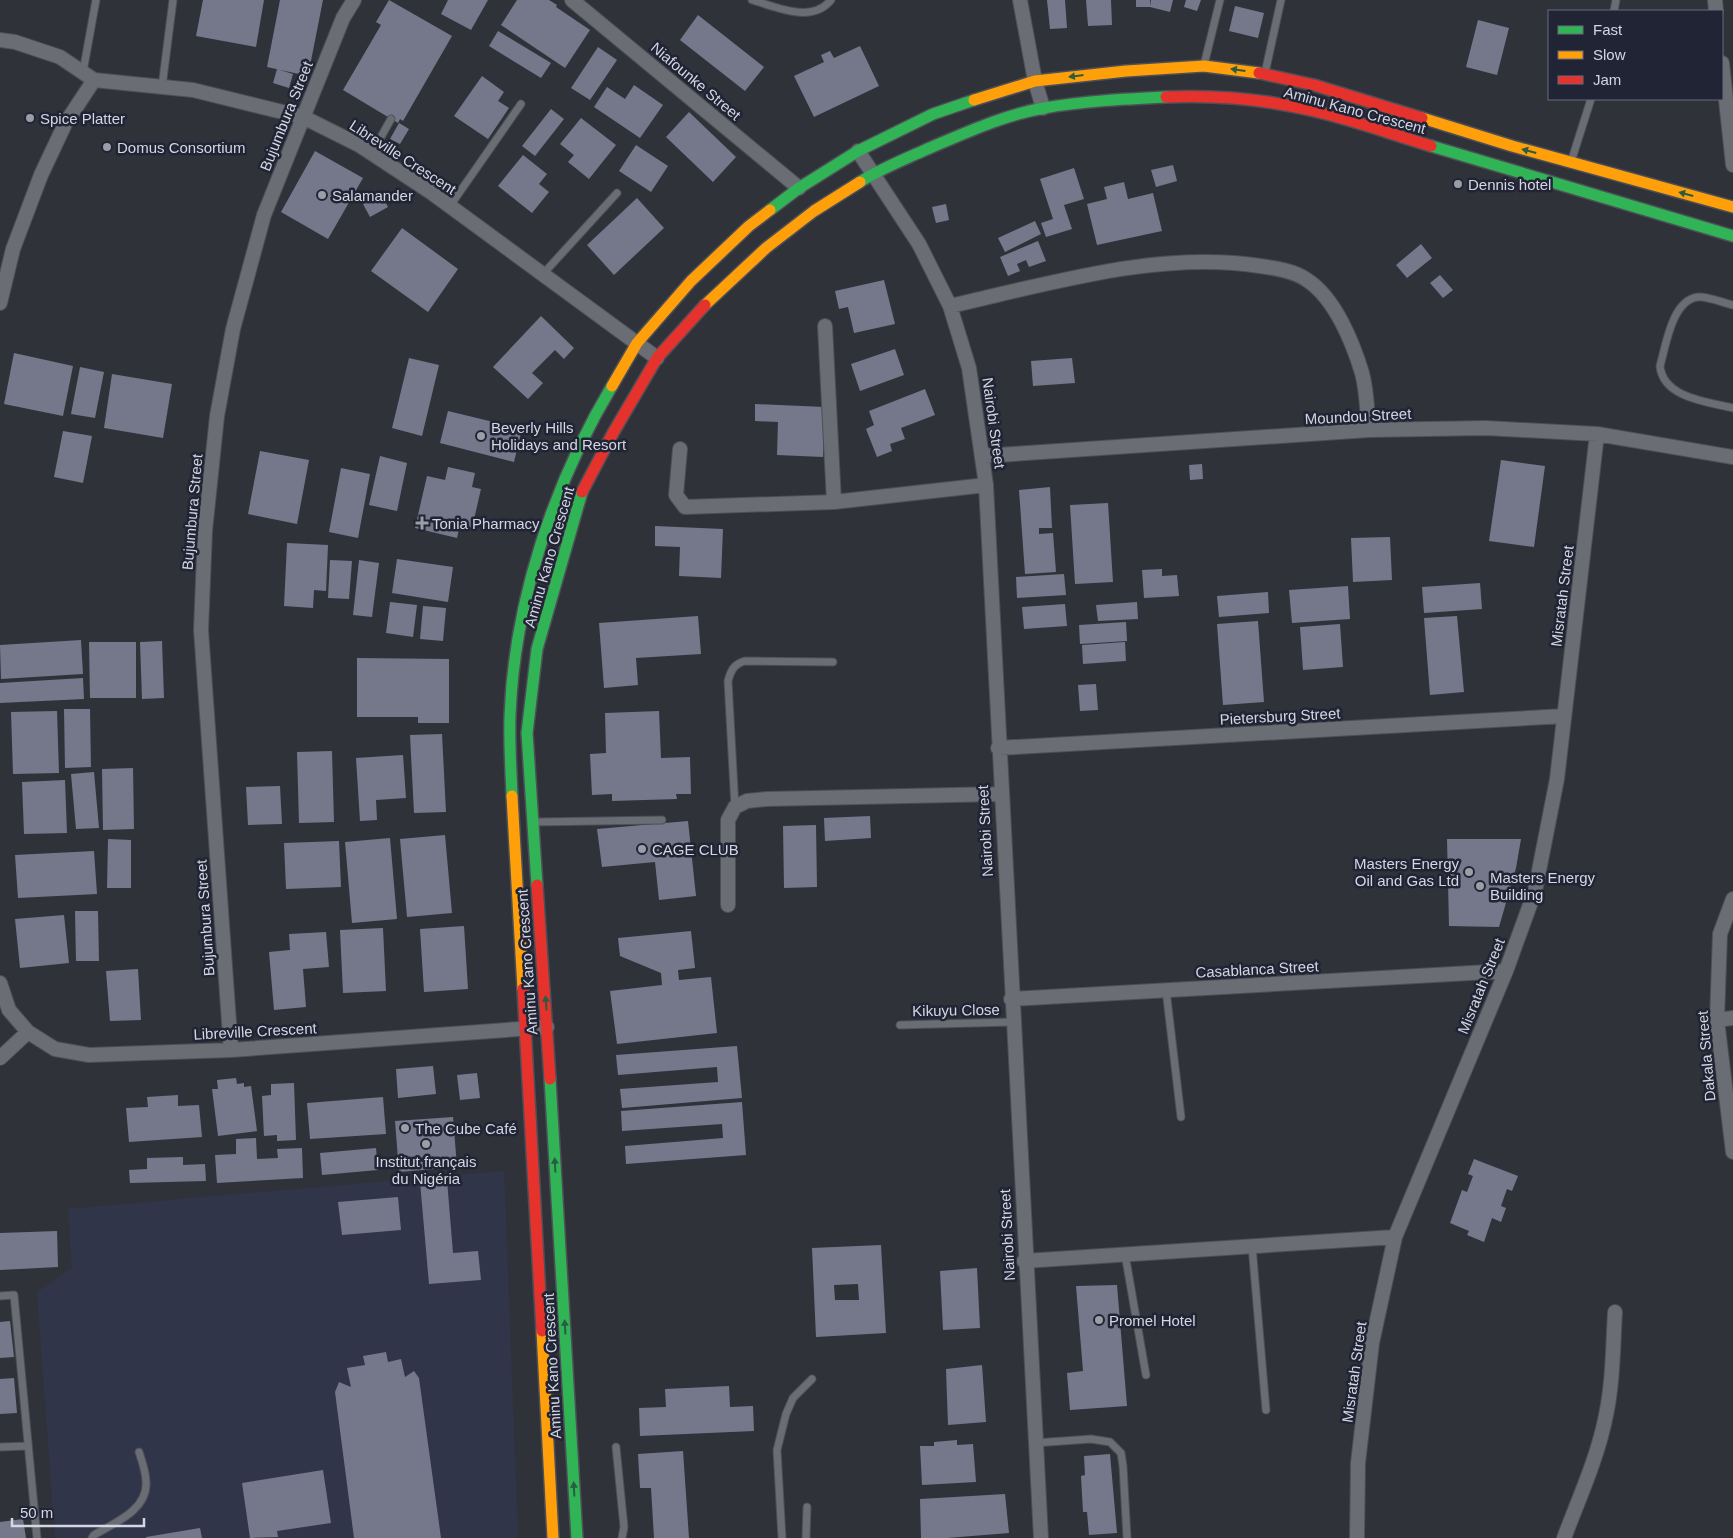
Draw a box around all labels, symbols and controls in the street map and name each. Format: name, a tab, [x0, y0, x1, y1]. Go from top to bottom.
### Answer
legend	[1548, 10, 1723, 100]
text: Fast	[1593, 21, 1623, 38]
street label: Niafounke Street	[648, 39, 745, 124]
text: Slow	[1593, 46, 1626, 63]
street label: Bujumbura Street	[256, 58, 316, 173]
one-way arrow	[1230, 66, 1246, 74]
text: Jam	[1593, 71, 1621, 88]
one-way arrow	[1068, 73, 1084, 81]
street label: Aminu Kano Crescent	[1282, 83, 1428, 137]
place label: Spice Platter	[40, 110, 125, 127]
marker: Spice Platter	[24, 112, 36, 124]
street label: Libreville Crescent	[347, 116, 460, 198]
place label: Domus Consortium	[117, 139, 245, 156]
marker: Domus Consortium	[101, 141, 113, 153]
one-way arrow	[1522, 146, 1537, 154]
place label: Dennis hotel	[1468, 176, 1551, 193]
marker: Dennis hotel	[1452, 178, 1464, 190]
place label: Salamander	[332, 187, 413, 204]
marker: Salamander	[316, 189, 328, 201]
one-way arrow	[1678, 189, 1693, 197]
street label: Nairobi Street	[979, 376, 1009, 470]
street label: Moundou Street	[1304, 405, 1413, 427]
place label: Beverly Hills Holidays and Resort	[491, 419, 627, 453]
marker: Beverly Hills Holidays and Resort	[475, 430, 487, 442]
street label: Bujumbura Street	[178, 452, 206, 571]
street label: Aminu Kano Crescent	[521, 484, 578, 629]
place label: Tonia Pharmacy	[432, 515, 540, 532]
marker: Tonia Pharmacy	[416, 517, 428, 529]
street label: Misratah Street	[1547, 544, 1577, 648]
street label: Pietersburg Street	[1219, 704, 1342, 728]
street label: Nairobi Street	[974, 784, 996, 877]
place label: CAGE CLUB	[652, 841, 739, 858]
marker: CAGE CLUB	[636, 843, 648, 855]
place label: Masters Energy Oil and Gas Ltd	[1354, 855, 1459, 889]
street label: Bujumbura Street	[192, 858, 218, 977]
marker: Masters Energy Oil and Gas Ltd	[1463, 866, 1475, 878]
place label: Masters Energy Building	[1490, 869, 1596, 903]
marker: Masters Energy Building	[1474, 880, 1486, 892]
street label: Aminu Kano Crescent	[513, 888, 541, 1035]
street label: Misratah Street	[1454, 935, 1508, 1036]
street label: Casablanca Street	[1195, 957, 1320, 981]
one-way arrow	[541, 994, 549, 1010]
street label: Kikuyu Close	[912, 1001, 1000, 1019]
street label: Dakala Street	[1693, 1009, 1718, 1102]
street label: Libreville Crescent	[193, 1019, 318, 1043]
place label: The Cube Café	[415, 1120, 517, 1137]
marker: The Cube Café	[399, 1122, 411, 1134]
marker: Institut français du Nigéria	[420, 1138, 432, 1150]
place label: Institut français du Nigéria	[376, 1153, 476, 1187]
one-way arrow	[551, 1157, 559, 1173]
street label: Nairobi Street	[996, 1188, 1018, 1281]
street label: Aminu Kano Crescent	[540, 1292, 564, 1439]
place label: Promel Hotel	[1109, 1312, 1196, 1329]
marker: Promel Hotel	[1093, 1314, 1105, 1326]
one-way arrow	[560, 1319, 568, 1335]
street label: Misratah Street	[1339, 1320, 1370, 1424]
one-way arrow	[570, 1481, 578, 1497]
scale bar	[12, 1496, 145, 1528]
text: 50 m	[20, 1504, 53, 1521]

